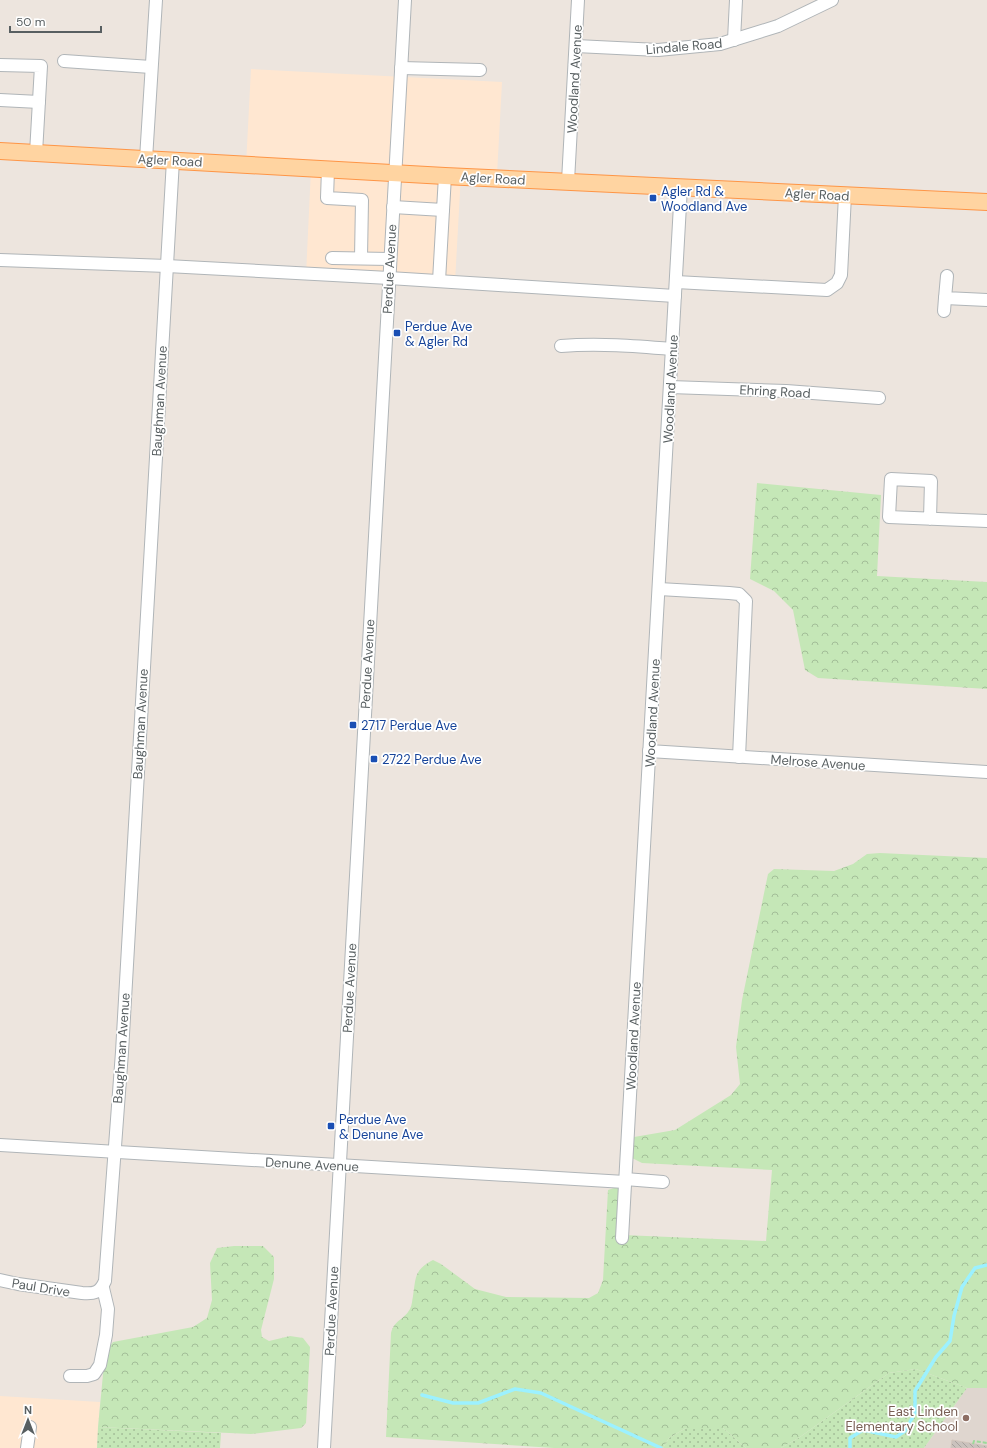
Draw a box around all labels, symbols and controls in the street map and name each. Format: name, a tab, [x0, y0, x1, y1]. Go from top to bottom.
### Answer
scale bar	[10, 8, 101, 34]
text: 50 m	[16, 14, 45, 30]
street label: Woodland Avenue	[563, 24, 586, 134]
street label: Lindale Road	[645, 35, 723, 58]
street label: Agler Road	[137, 150, 203, 171]
street label: Agler Road	[460, 168, 526, 189]
place label: Agler Rd & Woodland Ave	[661, 183, 747, 215]
street label: Agler Road	[784, 184, 850, 205]
marker: Agler Rd & Woodland Ave	[648, 193, 658, 203]
street label: Perdue Avenue	[379, 224, 400, 314]
place label: Perdue Ave & Agler Rd	[405, 318, 472, 350]
marker: Perdue Ave & Agler Rd	[392, 328, 402, 338]
street label: Woodland Avenue	[659, 334, 682, 444]
street label: Baughman Avenue	[148, 345, 171, 457]
street label: Ehring Road	[739, 381, 811, 402]
street label: Perdue Avenue	[357, 619, 378, 709]
street label: Woodland Avenue	[641, 658, 664, 768]
street label: Baughman Avenue	[129, 668, 152, 780]
place label: 2717 Perdue Ave	[361, 717, 457, 734]
marker: 2717 Perdue Ave	[348, 720, 358, 730]
place label: 2722 Perdue Ave	[382, 751, 482, 768]
street label: Melrose Avenue	[770, 751, 866, 774]
marker: 2722 Perdue Ave	[369, 754, 379, 764]
street label: Perdue Avenue	[339, 943, 360, 1033]
street label: Woodland Avenue	[622, 981, 645, 1091]
street label: Baughman Avenue	[109, 992, 134, 1104]
place label: Perdue Ave & Denune Ave	[339, 1111, 423, 1143]
marker: Perdue Ave & Denune Ave	[326, 1121, 336, 1131]
street label: Denune Avenue	[265, 1154, 359, 1175]
street label: Perdue Avenue	[321, 1266, 342, 1356]
street label: Paul Drive	[11, 1274, 71, 1300]
north arrow	[8, 1400, 48, 1440]
text: N	[24, 1403, 32, 1417]
place label: East Linden Elementary School	[846, 1403, 958, 1435]
marker: East Linden Elementary School	[961, 1413, 971, 1423]

